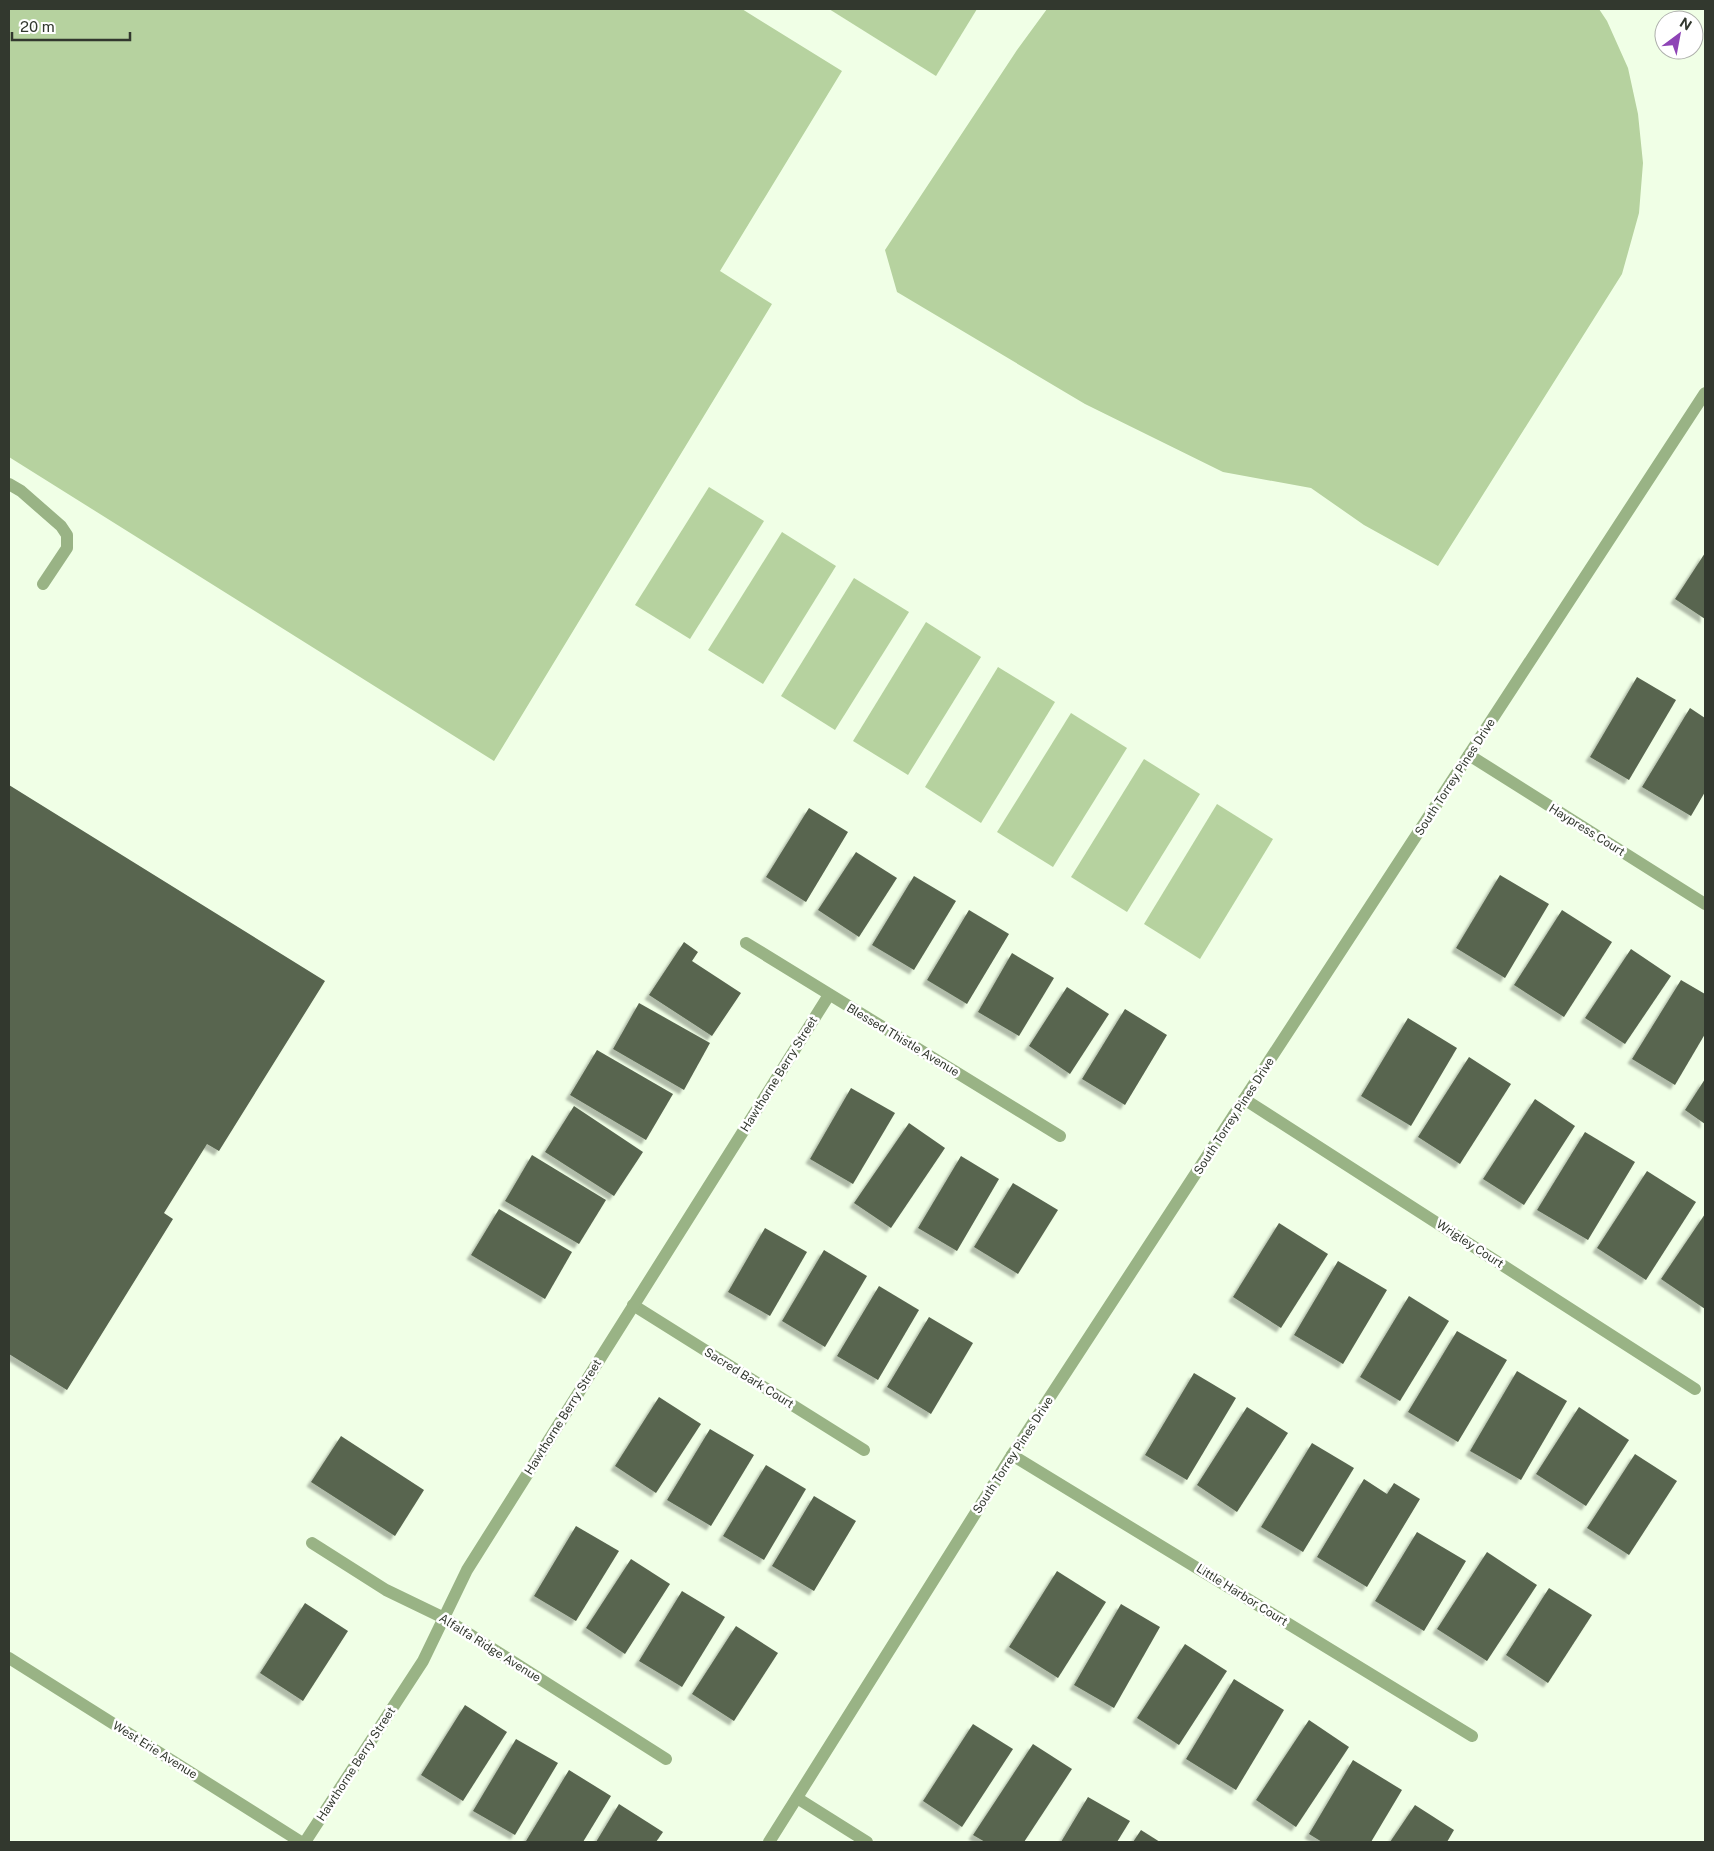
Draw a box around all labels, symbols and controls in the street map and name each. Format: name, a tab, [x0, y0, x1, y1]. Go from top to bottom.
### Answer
scale bar	[12, 10, 130, 42]
north arrow	[1654, 10, 1704, 60]
text: N	[1677, 14, 1695, 34]
text: 20 m	[20, 18, 55, 35]
street label: South Torrey Pines Drive	[1412, 716, 1498, 838]
street label: Haypress Court	[1547, 801, 1628, 859]
street label: Blessed Thistle Avenue	[844, 1001, 962, 1079]
street label: Hawthorne Berry Street	[738, 1013, 820, 1134]
street label: South Torrey Pines Drive	[1191, 1055, 1277, 1177]
street label: Wrigley Court	[1434, 1217, 1506, 1271]
street label: Sacred Bark Court	[702, 1345, 797, 1411]
street label: Hawthorne Berry Street	[522, 1356, 604, 1477]
street label: South Torrey Pines Drive	[970, 1394, 1056, 1516]
street label: Little Harbor Court	[1194, 1561, 1290, 1629]
street label: Alfalfa Ridge Avenue	[437, 1611, 544, 1685]
street label: Hawthorne Berry Street	[314, 1704, 398, 1824]
street label: West Erie Avenue	[110, 1718, 200, 1782]

